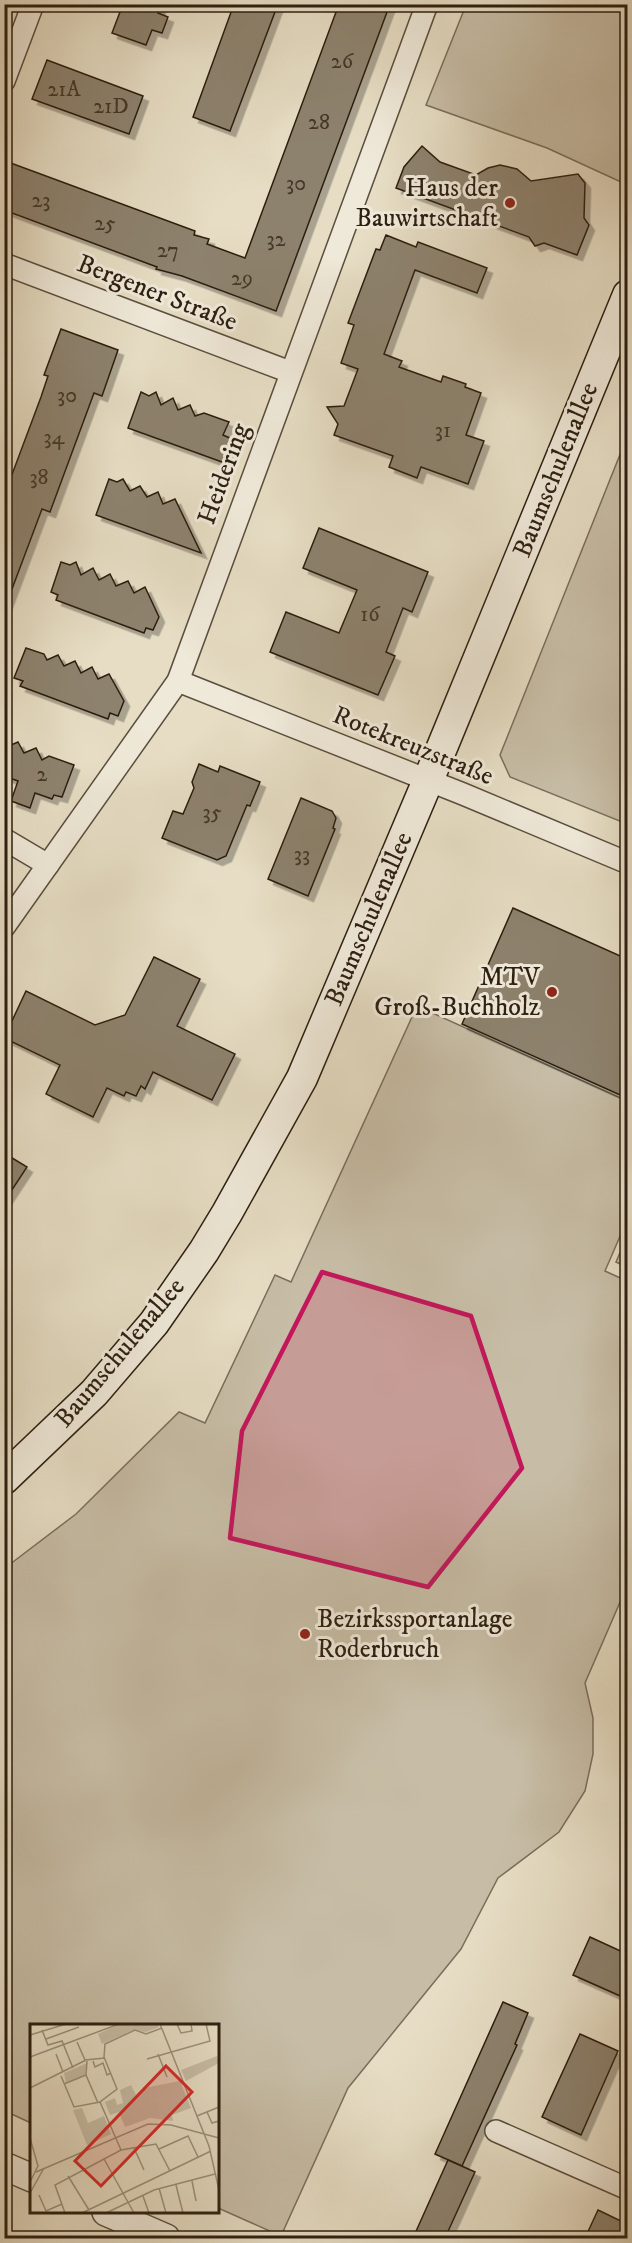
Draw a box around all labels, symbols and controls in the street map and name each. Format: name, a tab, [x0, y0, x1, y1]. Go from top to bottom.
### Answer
house number: 26	[331, 48, 355, 75]
house number: 21A	[48, 76, 81, 103]
house number: 21D	[93, 93, 129, 120]
house number: 28	[308, 109, 330, 136]
house number: 30	[286, 170, 306, 197]
place label: Haus der Bauwirtschaft	[355, 172, 498, 235]
house number: 23	[31, 187, 51, 214]
marker: Haus der Bauwirtschaft	[503, 196, 517, 210]
house number: 25	[94, 210, 116, 237]
house number: 32	[266, 226, 286, 253]
house number: 27	[157, 237, 179, 264]
street label: Bergener Straße	[72, 247, 242, 339]
house number: 29	[231, 265, 253, 292]
street label: Baumschulenallee	[506, 378, 606, 562]
house number: 30	[57, 382, 77, 409]
house number: 31	[435, 417, 451, 444]
street label: Heidering	[190, 419, 258, 529]
house number: 34	[44, 424, 66, 451]
house number: 38	[29, 464, 49, 491]
house number: 16	[360, 601, 381, 628]
street label: Rotekreuzstraße	[328, 699, 498, 793]
house number: 2	[37, 761, 48, 788]
house number: 35	[202, 799, 222, 826]
street label: Baumschulenallee	[318, 827, 420, 1011]
house number: 33	[294, 841, 310, 868]
place label: MTV Groß-Buchholz	[374, 961, 541, 1024]
marker: MTV Groß-Buchholz	[545, 985, 559, 999]
street label: Baumschulenallee	[48, 1271, 192, 1435]
place label: Bezirkssportanlage Roderbruch	[317, 1603, 513, 1666]
marker: Bezirkssportanlage Roderbruch	[298, 1627, 312, 1641]
inset map	[30, 2024, 219, 2213]

